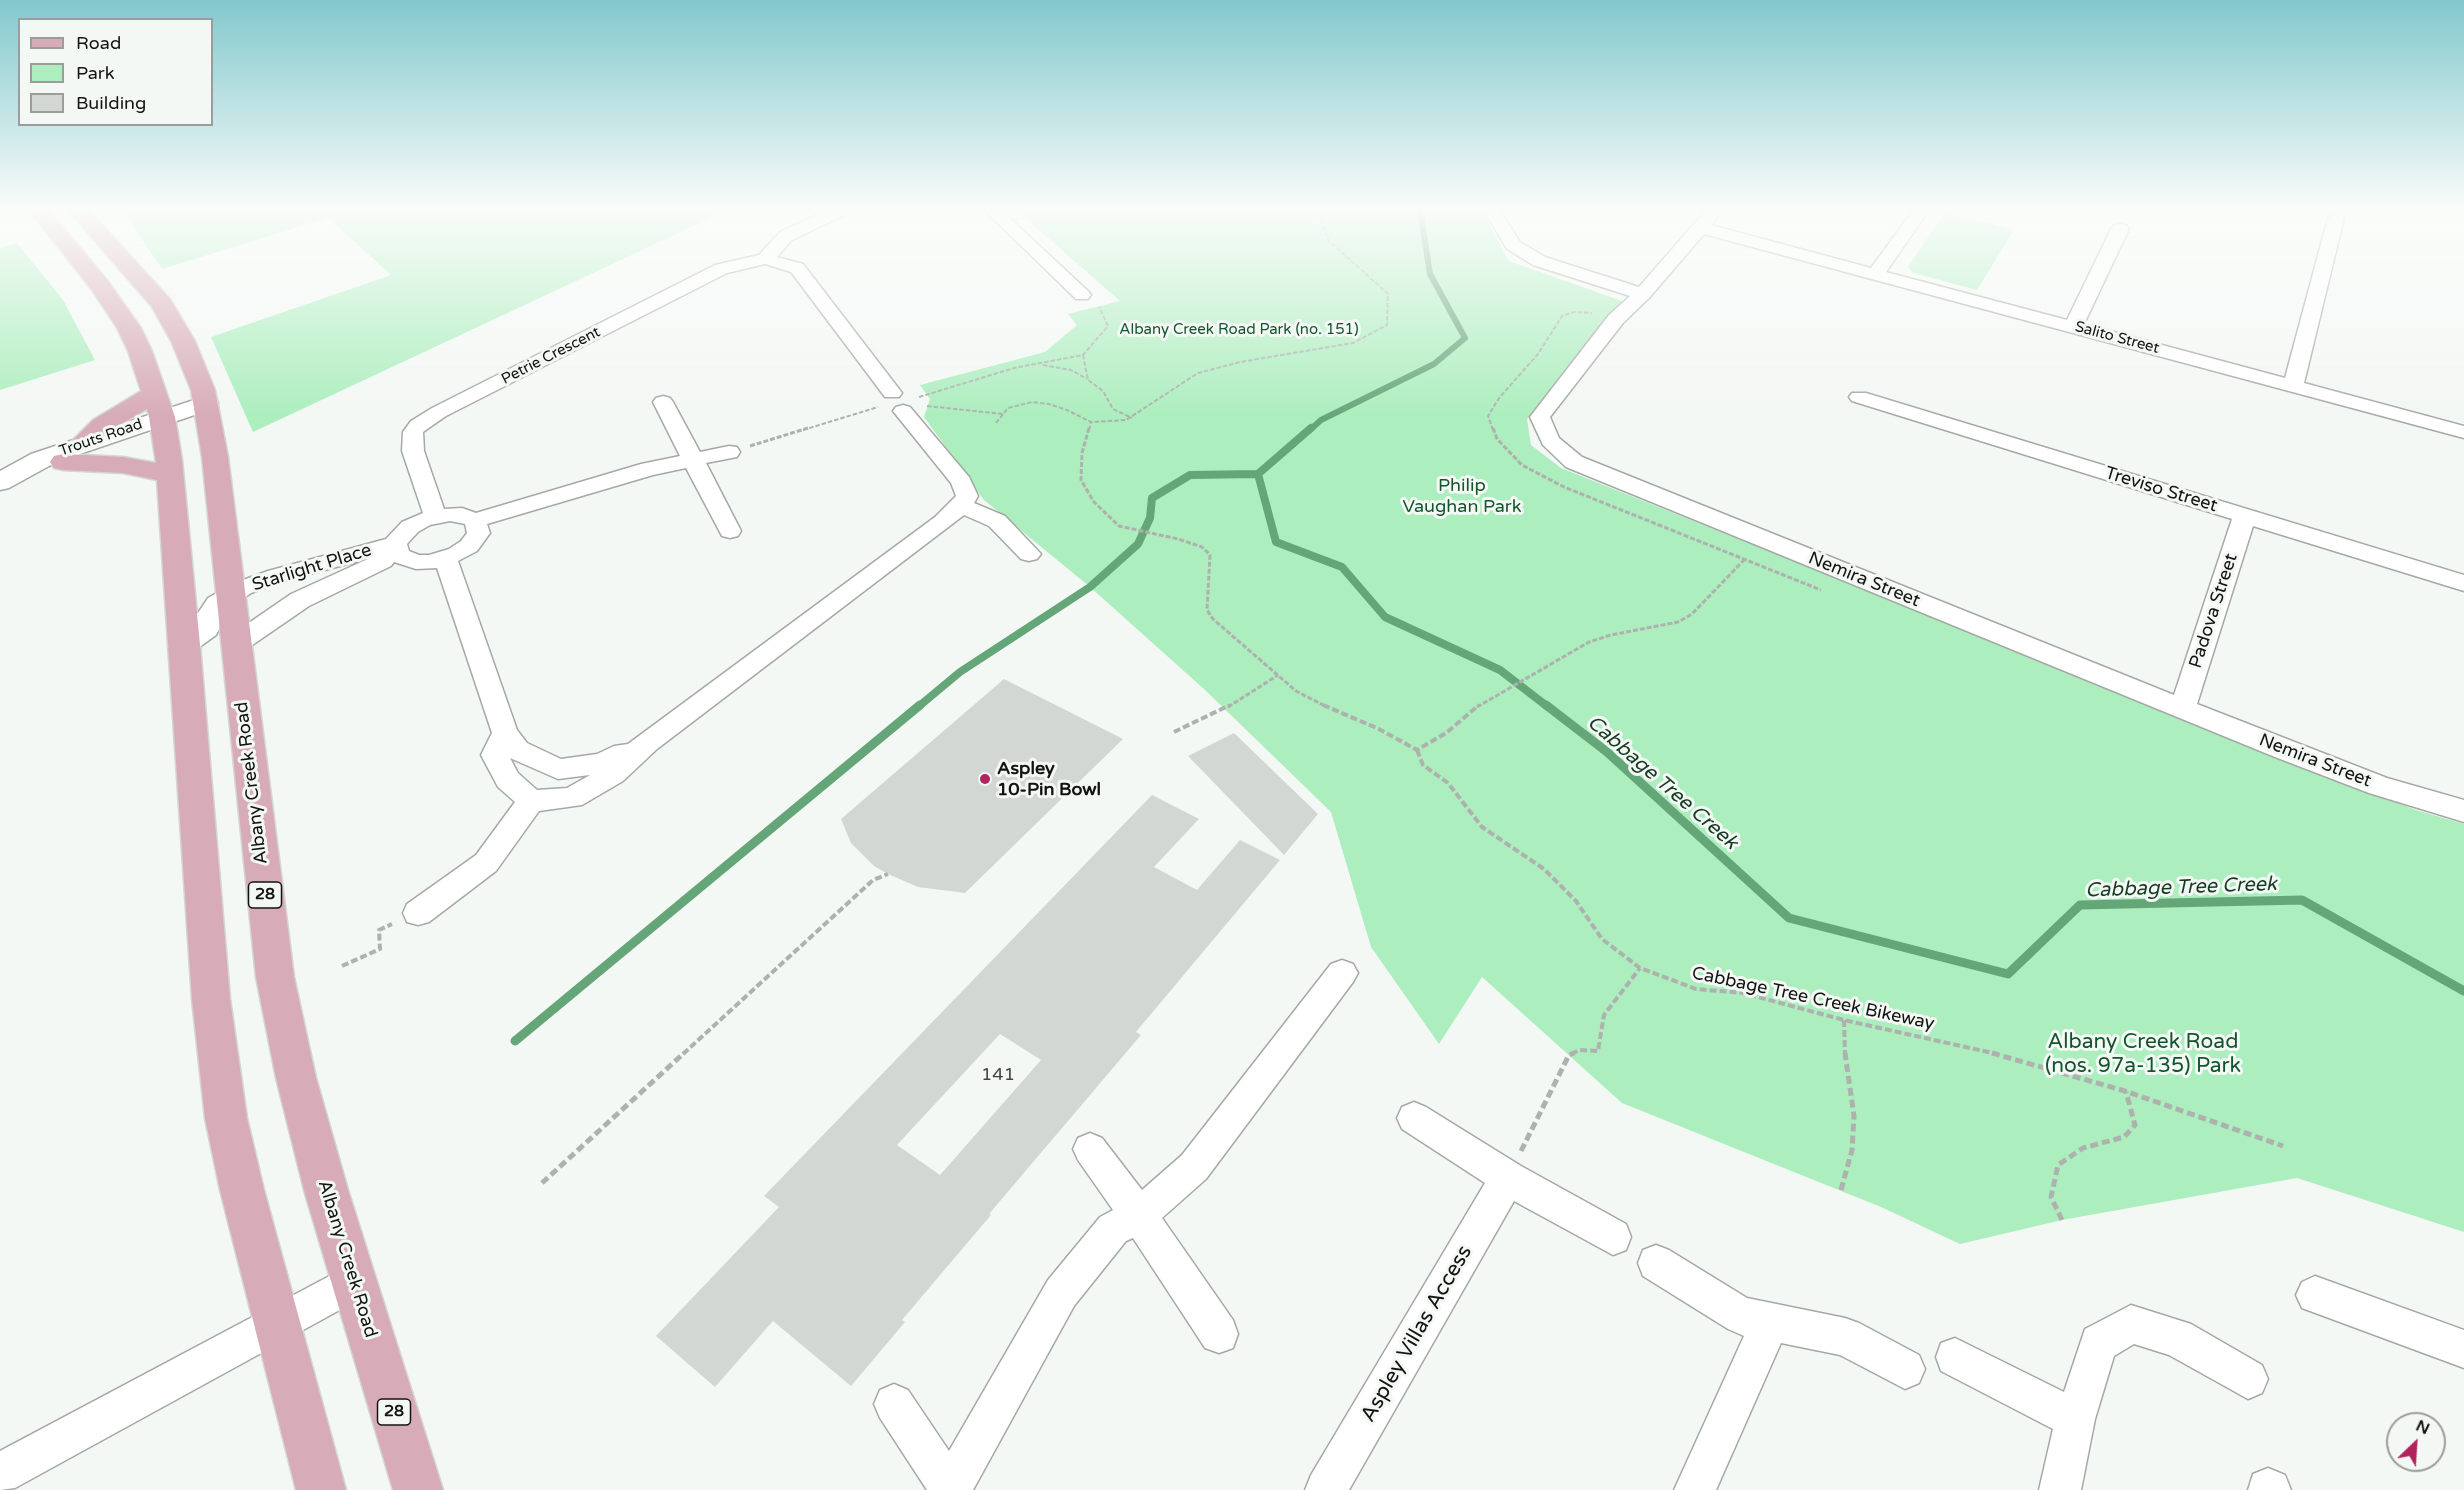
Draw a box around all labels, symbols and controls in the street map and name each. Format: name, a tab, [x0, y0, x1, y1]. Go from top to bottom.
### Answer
legend	[18, 18, 213, 126]
text: Road	[76, 32, 121, 54]
text: Park	[76, 62, 114, 84]
text: Building	[76, 92, 146, 114]
street label: Salito Street	[2073, 318, 2161, 358]
park label: Albany Creek Road Park (no. 151)	[1119, 321, 1359, 339]
street label: Petrie Crescent	[499, 323, 603, 389]
street label: Trouts Road	[57, 415, 145, 461]
street label: Treviso Street	[2102, 463, 2220, 517]
park label: Philip Vaughan Park	[1402, 475, 1522, 518]
street label: Starlight Place	[250, 540, 374, 596]
street label: Nemira Street	[1805, 548, 1923, 612]
street label: Padova Street	[2185, 551, 2243, 671]
street label: Albany Creek Road	[231, 701, 273, 865]
water label: Cabbage Tree Creek	[1582, 711, 1742, 855]
street label: Nemira Street	[2256, 730, 2374, 792]
place label: Aspley 10-Pin Bowl	[997, 758, 1101, 800]
marker: Aspley 10-Pin Bowl	[978, 772, 992, 786]
water label: Cabbage Tree Creek	[2085, 873, 2277, 903]
road number: 28	[248, 882, 282, 908]
street label: Cabbage Tree Creek Bikeway	[1690, 963, 1936, 1035]
park label: Albany Creek Road (nos. 97a-135) Park	[2045, 1029, 2241, 1079]
house number: 141	[981, 1064, 1015, 1086]
street label: Albany Creek Road	[313, 1178, 381, 1340]
street label: Aspley Villas Access	[1356, 1241, 1478, 1427]
road number: 28	[378, 1399, 410, 1425]
north arrow	[2386, 1412, 2446, 1472]
text: N	[2413, 1416, 2433, 1439]

